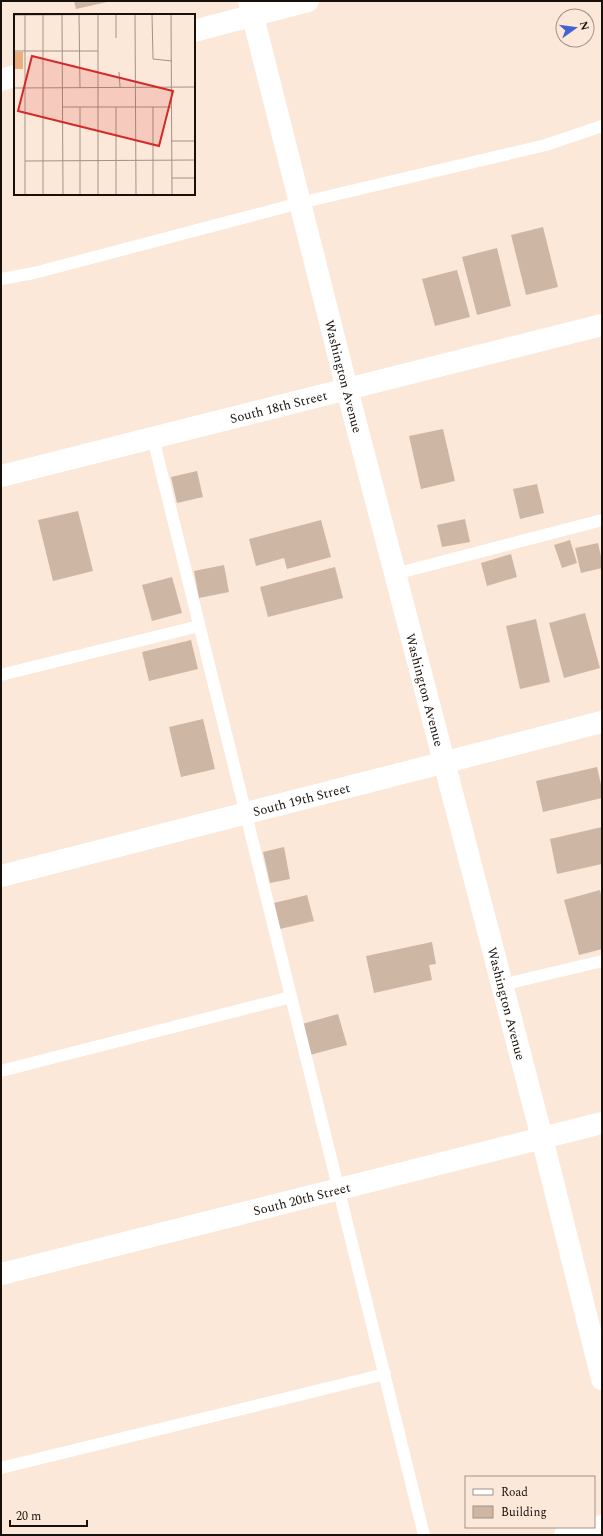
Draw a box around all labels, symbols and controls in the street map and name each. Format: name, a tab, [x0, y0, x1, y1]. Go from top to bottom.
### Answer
north arrow	[555, 8, 595, 48]
inset map	[14, 14, 195, 195]
text: N	[575, 19, 594, 32]
street label: Washington Avenue	[319, 318, 367, 435]
street label: South 18th Street	[228, 385, 330, 429]
street label: Washington Avenue	[400, 631, 449, 749]
street label: South 19th Street	[251, 778, 353, 822]
street label: Washington Avenue	[482, 945, 530, 1062]
street label: South 20th Street	[251, 1178, 353, 1221]
legend	[465, 1476, 595, 1528]
text: Road	[501, 1483, 528, 1502]
scale bar	[10, 1502, 87, 1528]
text: Building	[501, 1503, 547, 1522]
text: 20 m	[16, 1507, 41, 1526]

